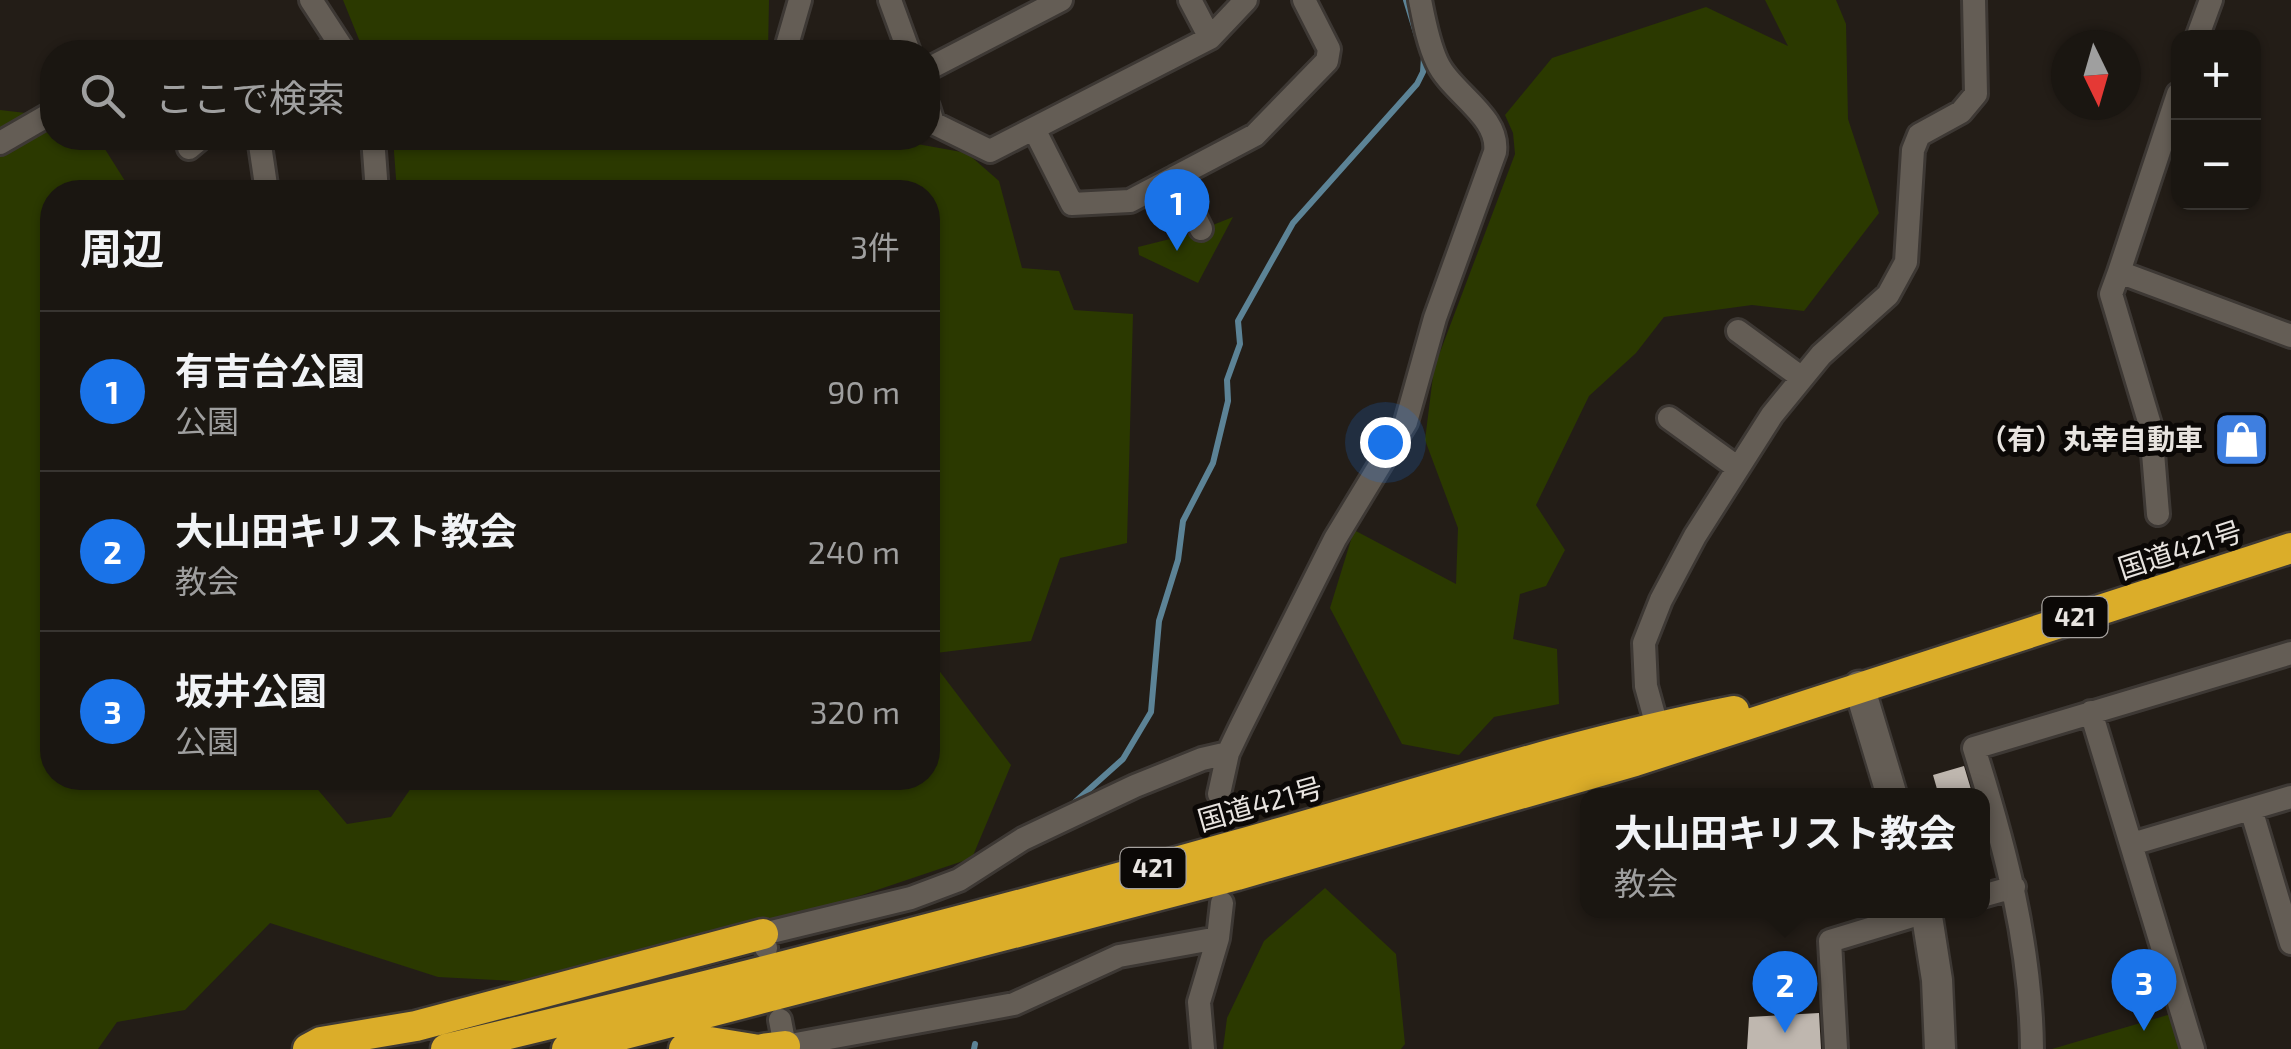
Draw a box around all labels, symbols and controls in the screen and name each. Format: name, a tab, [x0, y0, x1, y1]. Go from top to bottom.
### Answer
north arrow	[2051, 30, 2141, 120]
map controls	[2171, 30, 2261, 210]
button: +	[2171, 30, 2261, 120]
search box	[40, 40, 940, 150]
icon: search	[75, 68, 130, 123]
text: ここで検索	[155, 74, 345, 120]
button: −	[2171, 120, 2261, 210]
pin: 1	[1144, 168, 1210, 251]
text: 周辺	[80, 222, 164, 272]
text: 3件	[850, 227, 900, 265]
text: 有吉台公園	[175, 347, 365, 393]
text: 1	[106, 372, 119, 410]
text: 90 m	[827, 372, 900, 410]
text: 公園	[175, 401, 239, 439]
shop icon: （有）丸幸自動車	[2212, 409, 2272, 469]
your location	[1360, 417, 1411, 468]
place label: （有）丸幸自動車	[1979, 421, 2203, 455]
text: 大山田キリスト教会	[175, 507, 517, 553]
street label: 国道421号	[2114, 513, 2246, 585]
text: 2	[103, 532, 122, 570]
text: 240 m	[808, 532, 900, 570]
text: 教会	[175, 561, 239, 599]
road number: 421	[2042, 597, 2108, 637]
text: 坂井公園	[175, 667, 327, 713]
text: 3	[103, 692, 122, 730]
text: 320 m	[810, 692, 900, 730]
text: 公園	[175, 721, 239, 759]
street label: 国道421号	[1193, 769, 1326, 837]
popup	[1580, 788, 1990, 918]
text: 大山田キリスト教会	[1614, 809, 1956, 855]
road number: 421	[1120, 848, 1186, 888]
text: 教会	[1614, 863, 1678, 901]
pin: 3	[2112, 948, 2176, 1031]
pin: 2	[1752, 950, 1818, 1033]

